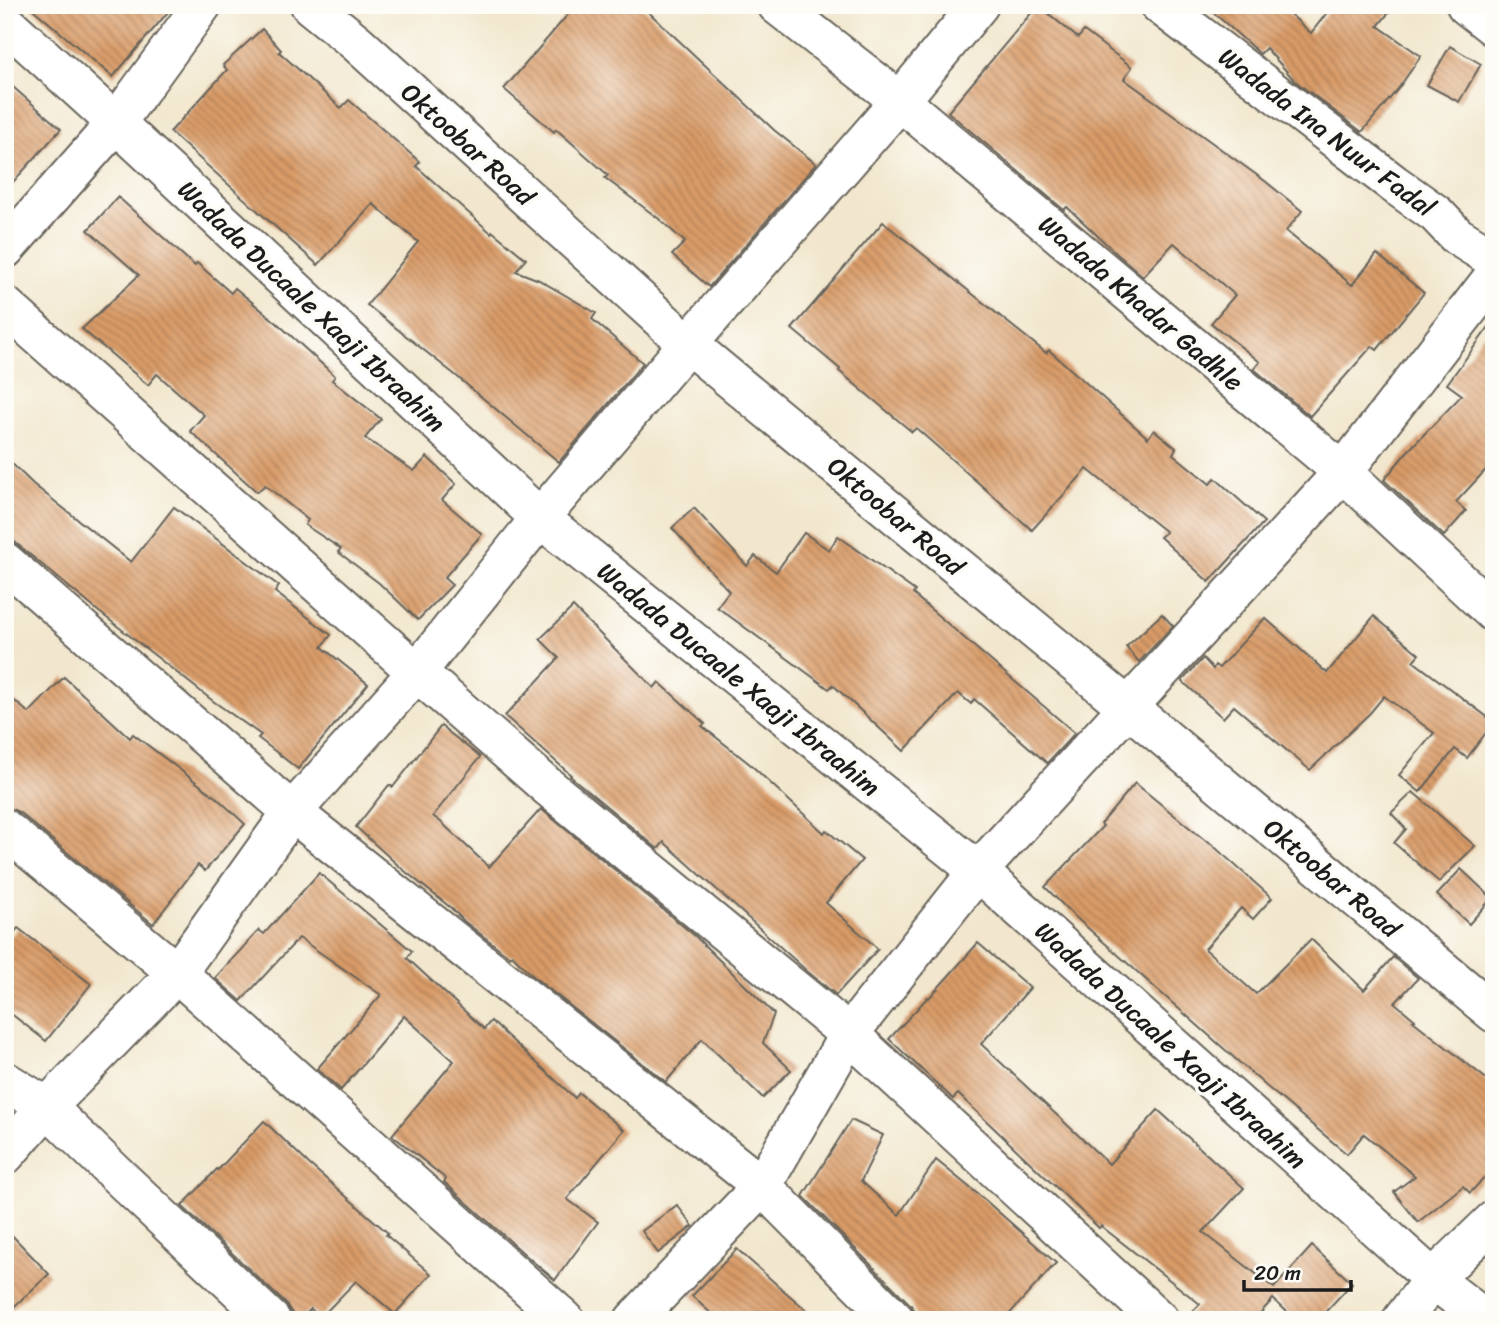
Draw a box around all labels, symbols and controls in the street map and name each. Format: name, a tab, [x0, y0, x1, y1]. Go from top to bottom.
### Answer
street label: Wadada Ina Nuur Fadal	[1208, 35, 1446, 230]
street label: Oktoobar Road	[390, 71, 548, 219]
street label: Wadada Ducaale Xaaji Ibraahim	[167, 168, 457, 444]
street label: Wadada Khadar Gadhle	[1028, 203, 1254, 403]
street label: Oktoobar Road	[817, 444, 977, 589]
street label: Wadada Ducaale Xaaji Ibraahim	[587, 549, 891, 809]
street label: Oktoobar Road	[1253, 806, 1413, 951]
street label: Wadada Ducaale Xaaji Ibraahim	[1024, 909, 1318, 1181]
scale bar	[1244, 1248, 1350, 1292]
text: 20 m	[1254, 1254, 1301, 1292]

